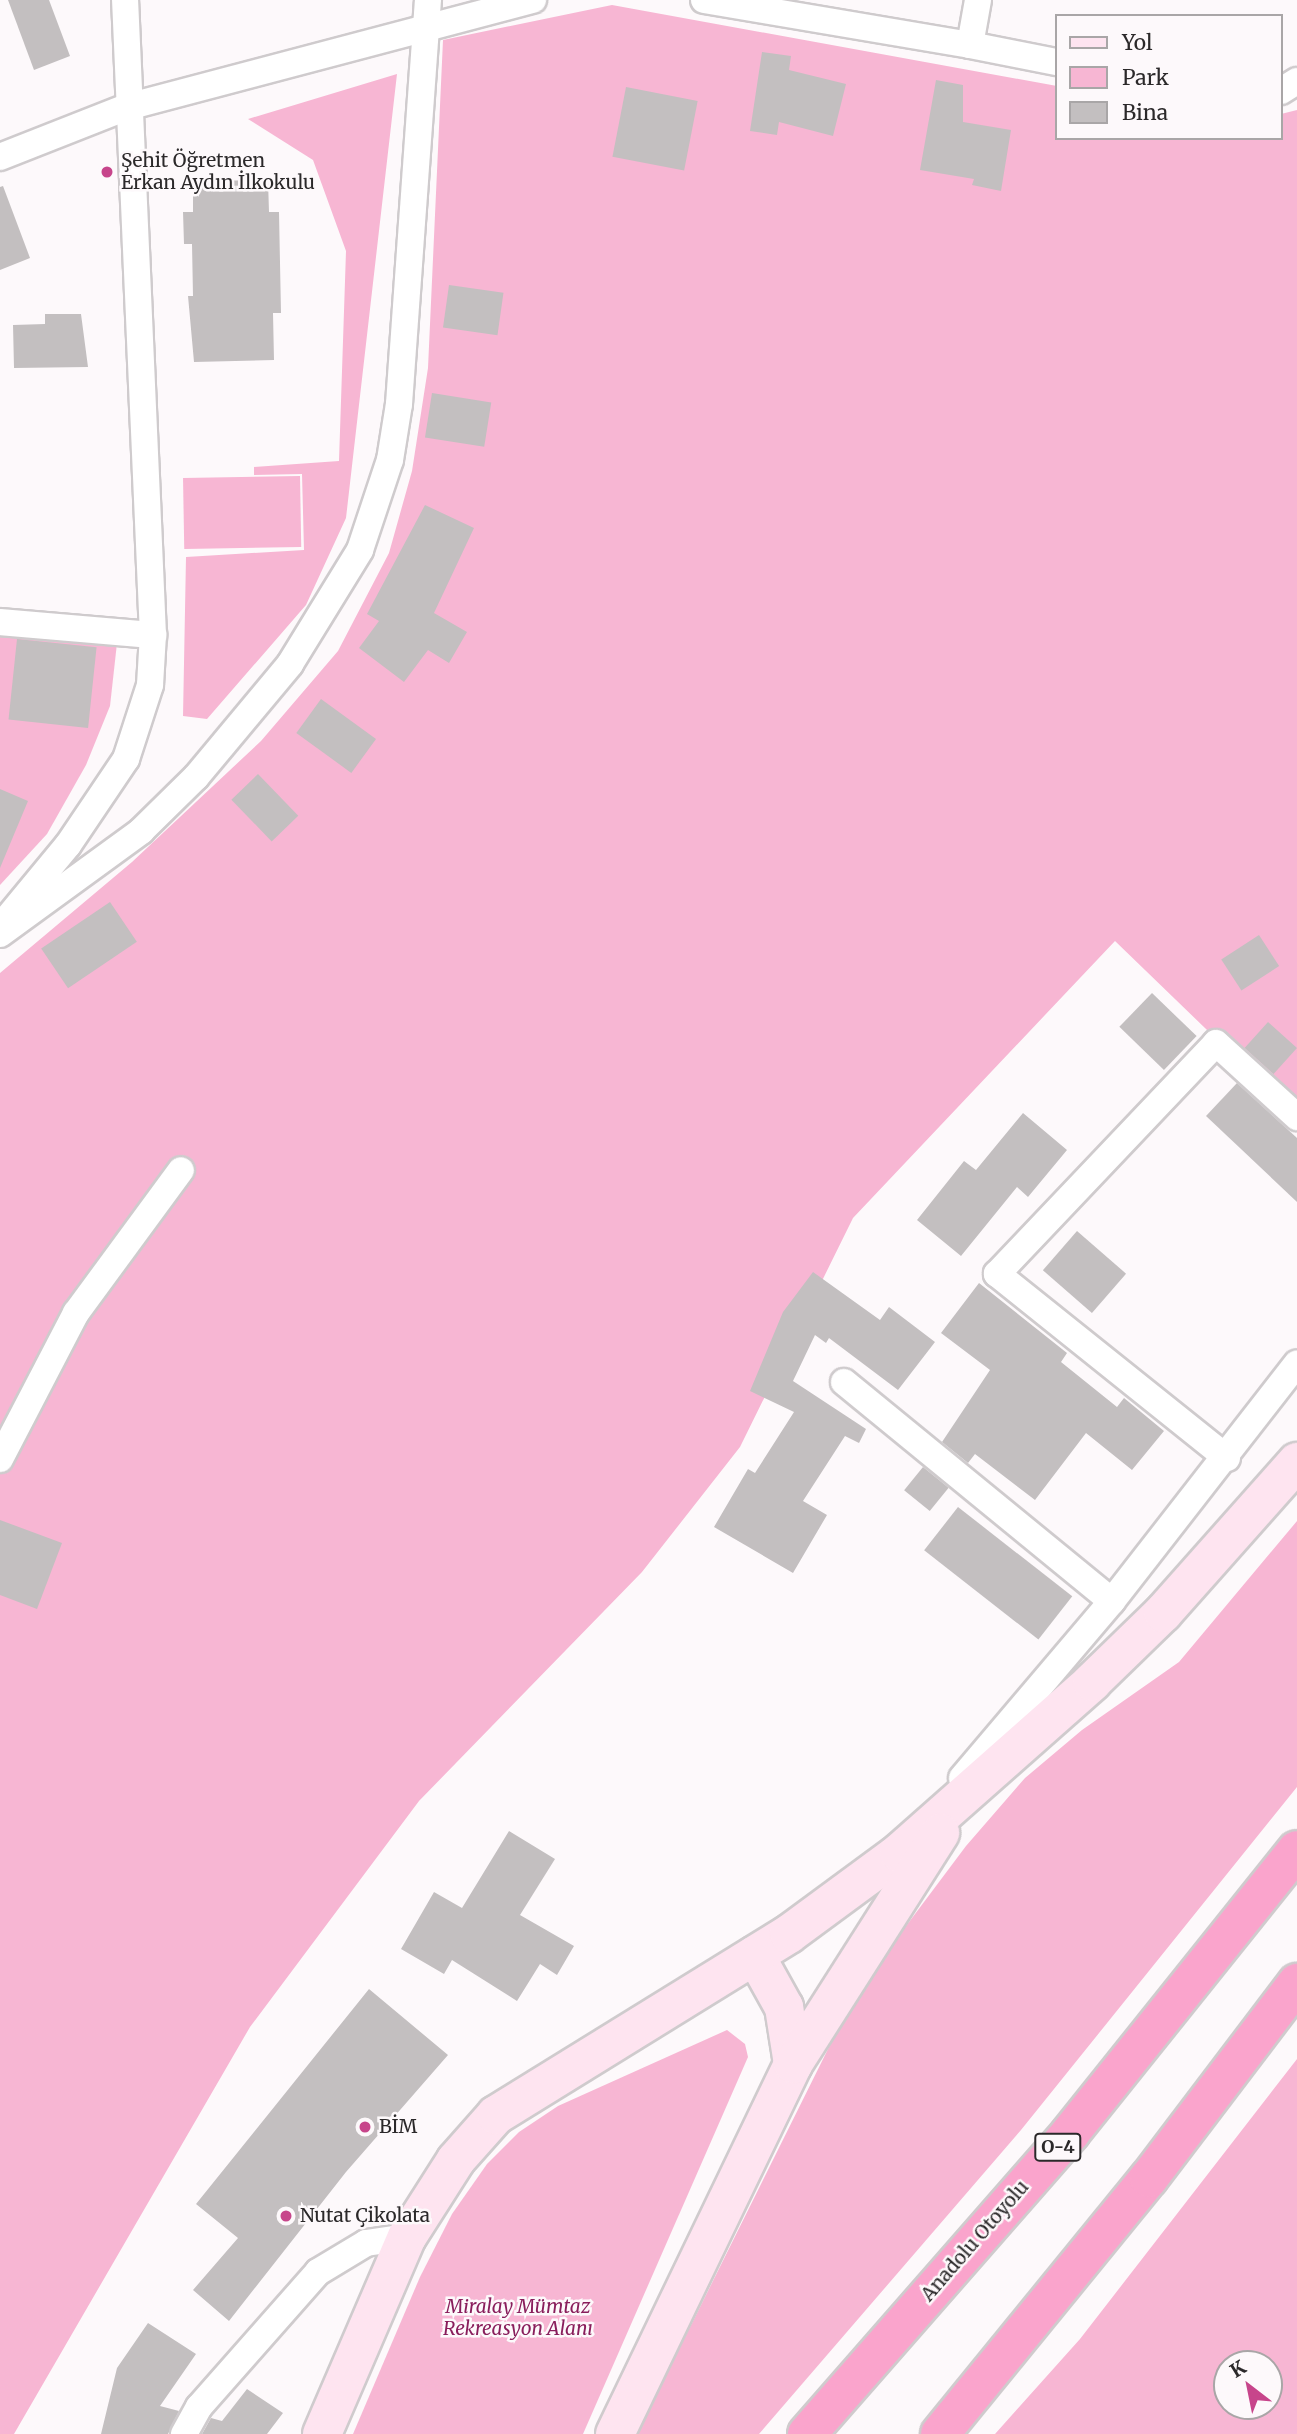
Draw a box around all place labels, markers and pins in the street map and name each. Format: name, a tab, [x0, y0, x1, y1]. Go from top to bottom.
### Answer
place label: Şehit Öğretmen Erkan Aydın İlkokulu	[121, 150, 315, 194]
marker: Şehit Öğretmen Erkan Aydın İlkokulu	[99, 164, 115, 180]
place label: BİM	[379, 2116, 417, 2138]
marker: BİM	[357, 2119, 373, 2135]
place label: Nutat Çikolata	[300, 2205, 430, 2227]
marker: Nutat Çikolata	[278, 2208, 294, 2224]

